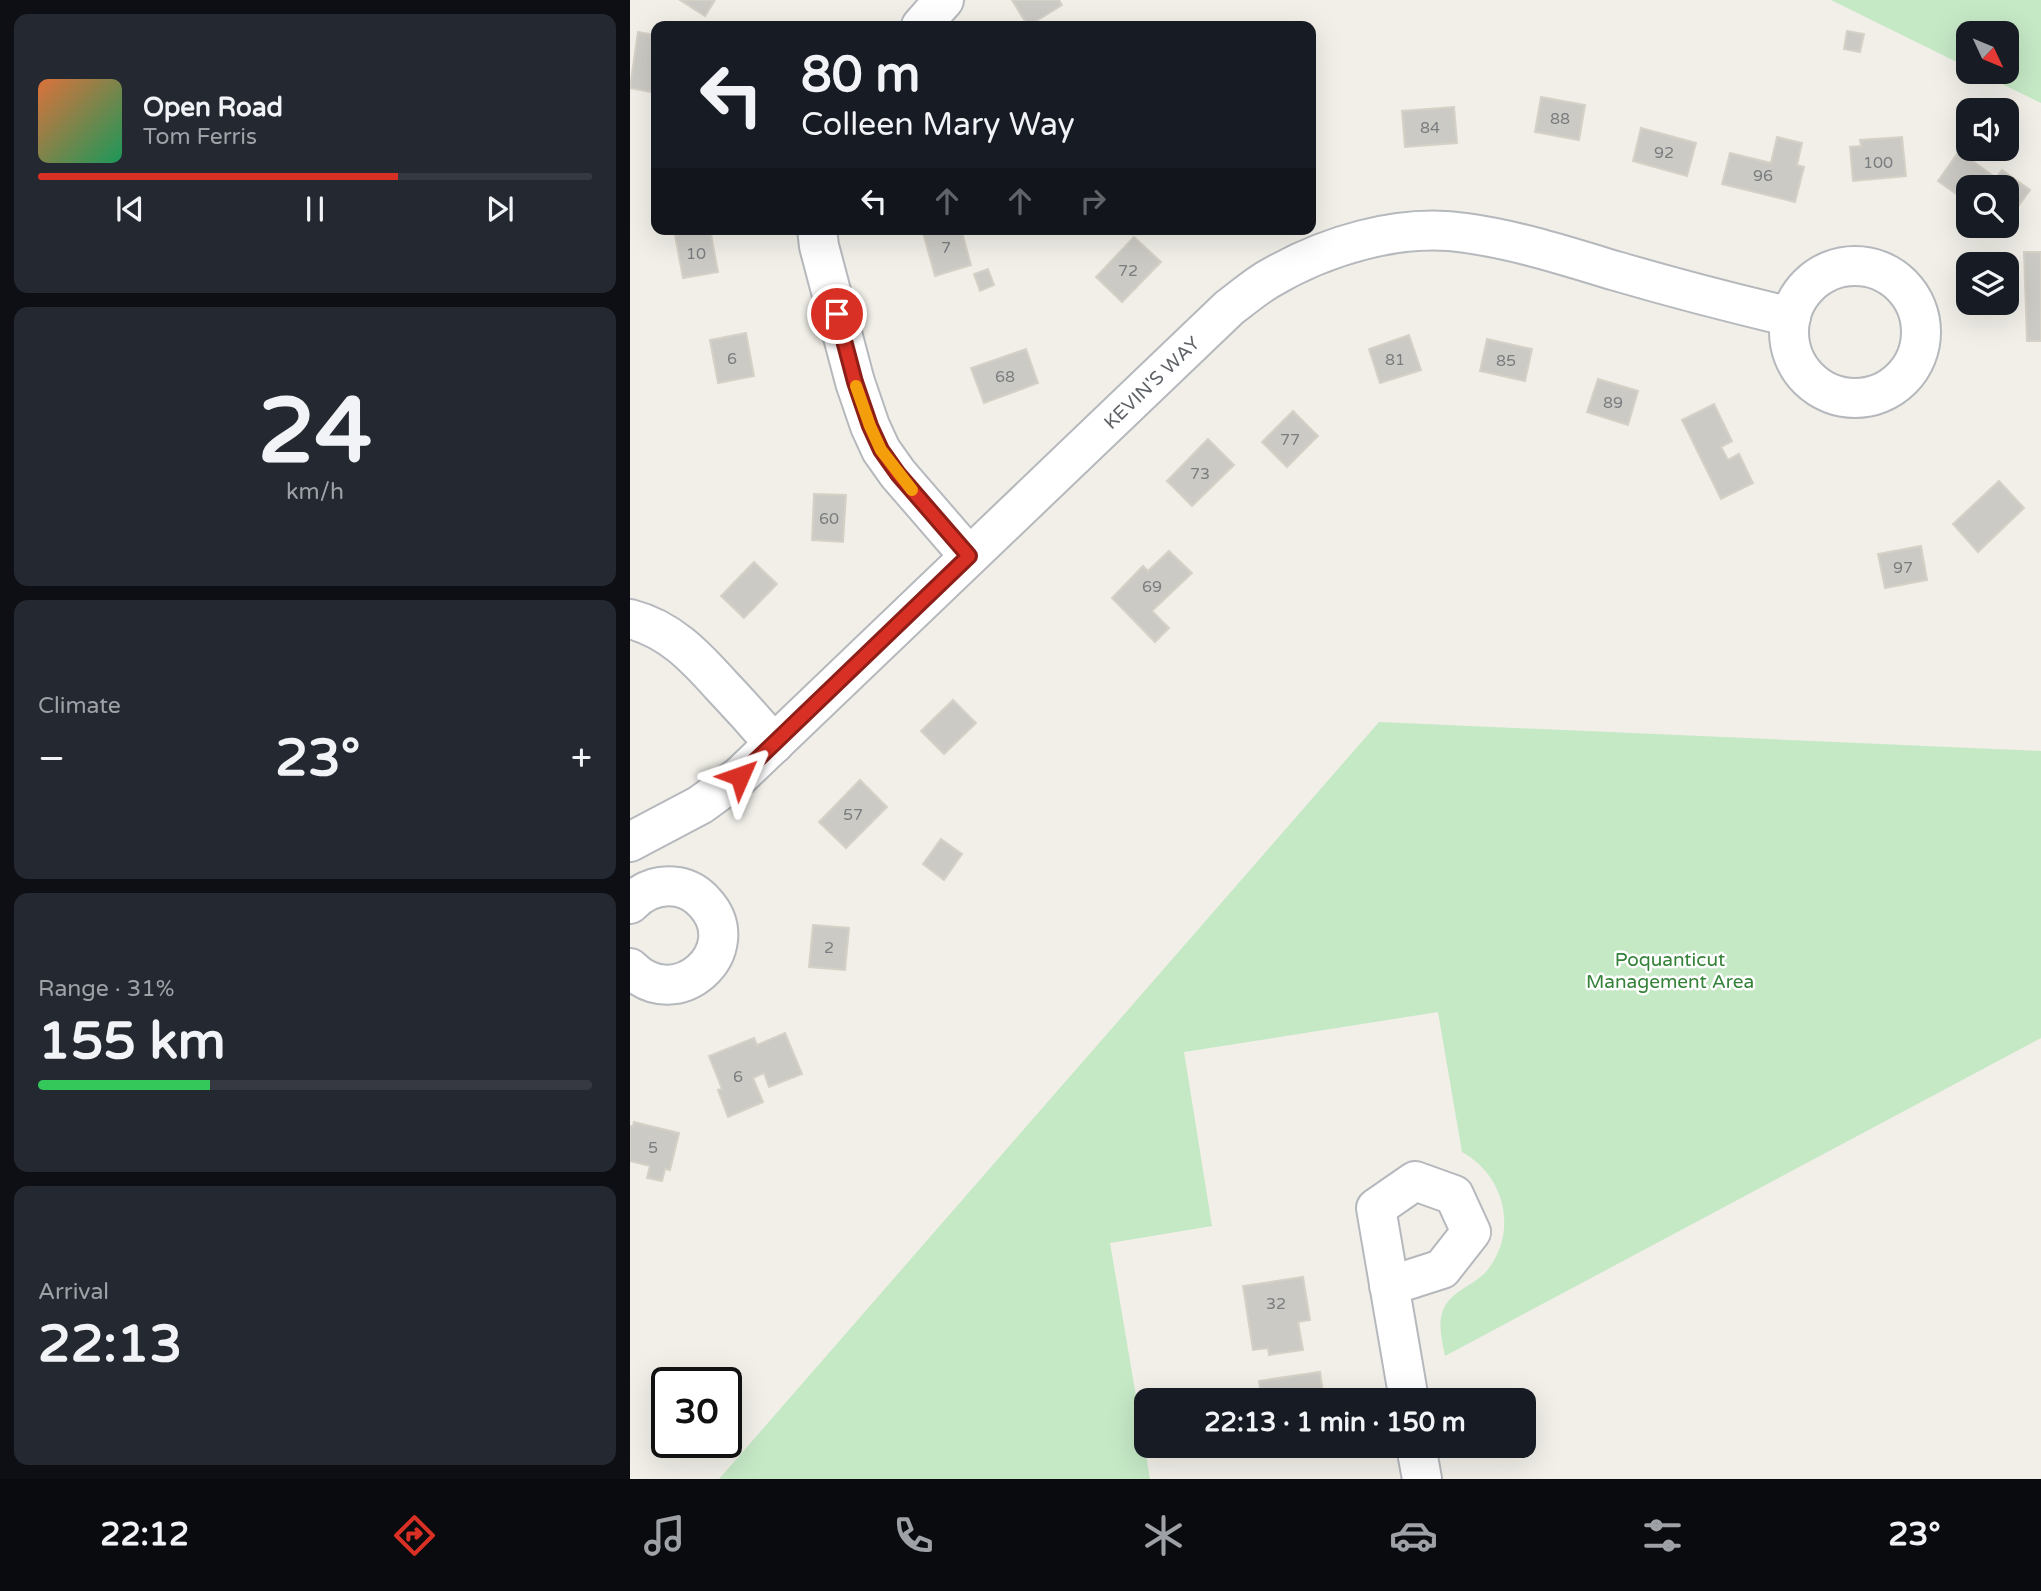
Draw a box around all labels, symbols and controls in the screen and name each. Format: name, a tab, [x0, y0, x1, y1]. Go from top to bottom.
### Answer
north arrow	[1956, 21, 2020, 84]
map controls	[1956, 21, 2019, 315]
text: 80 m	[801, 46, 920, 105]
icon: left	[686, 49, 777, 140]
text: Open Road	[143, 92, 283, 123]
button: sound	[1956, 98, 2019, 161]
text: Colleen Mary Way	[801, 106, 1075, 144]
house number: 88	[1550, 109, 1570, 129]
house number: 84	[1420, 118, 1440, 138]
text: Tom Ferris	[143, 123, 257, 151]
house number: 92	[1654, 143, 1674, 163]
house number: 100	[1863, 153, 1893, 173]
house number: 96	[1753, 166, 1773, 186]
button: search	[1956, 175, 2019, 238]
icon: left	[855, 182, 893, 220]
icon: ahead	[928, 182, 966, 220]
icon: ahead	[1001, 182, 1039, 220]
icon: right	[1074, 182, 1112, 220]
icon: previous	[111, 190, 149, 228]
icon: pause	[296, 190, 334, 228]
icon: next	[481, 190, 519, 228]
house number: 7	[941, 238, 951, 258]
house number: 10	[686, 244, 706, 264]
button: layers	[1956, 252, 2019, 315]
house number: 72	[1118, 261, 1138, 281]
pin	[807, 284, 867, 344]
icon: arrive	[818, 295, 856, 333]
street label: KEVIN'S WAY	[1100, 332, 1204, 434]
house number: 6	[727, 349, 737, 369]
house number: 81	[1385, 350, 1405, 370]
house number: 85	[1496, 351, 1516, 371]
house number: 68	[995, 367, 1015, 387]
text: 24	[258, 377, 372, 487]
house number: 89	[1603, 393, 1623, 413]
house number: 77	[1280, 430, 1300, 450]
house number: 73	[1190, 464, 1210, 484]
text: km/h	[286, 478, 344, 506]
house number: 60	[819, 509, 839, 529]
house number: 97	[1893, 558, 1913, 578]
house number: 69	[1142, 577, 1162, 597]
text: Climate	[38, 692, 121, 720]
text: 23°	[275, 727, 360, 790]
text: −	[38, 736, 65, 782]
text: +	[571, 736, 592, 782]
position arrow	[703, 739, 777, 813]
house number: 57	[843, 805, 863, 825]
house number: 2	[824, 938, 834, 958]
park label: Poquanticut Management Area	[1586, 949, 1754, 993]
text: Range · 31%	[38, 975, 174, 1003]
text: 155 km	[38, 1010, 226, 1073]
house number: 6	[733, 1067, 743, 1087]
house number: 5	[648, 1138, 658, 1158]
text: Arrival	[38, 1278, 109, 1306]
house number: 32	[1266, 1294, 1286, 1314]
text: 22:13	[38, 1313, 182, 1376]
speed limit sign: 30	[651, 1367, 742, 1458]
text: 22:13 · 1 min · 150 m	[1204, 1407, 1466, 1438]
icon: directions	[390, 1511, 439, 1560]
icon: music	[640, 1511, 689, 1560]
icon: phone	[889, 1511, 938, 1560]
icon: climate	[1139, 1511, 1188, 1560]
icon: car	[1389, 1511, 1438, 1560]
icon: filters	[1638, 1511, 1687, 1560]
text: 22:12	[100, 1516, 189, 1554]
text: 23°	[1888, 1516, 1941, 1554]

